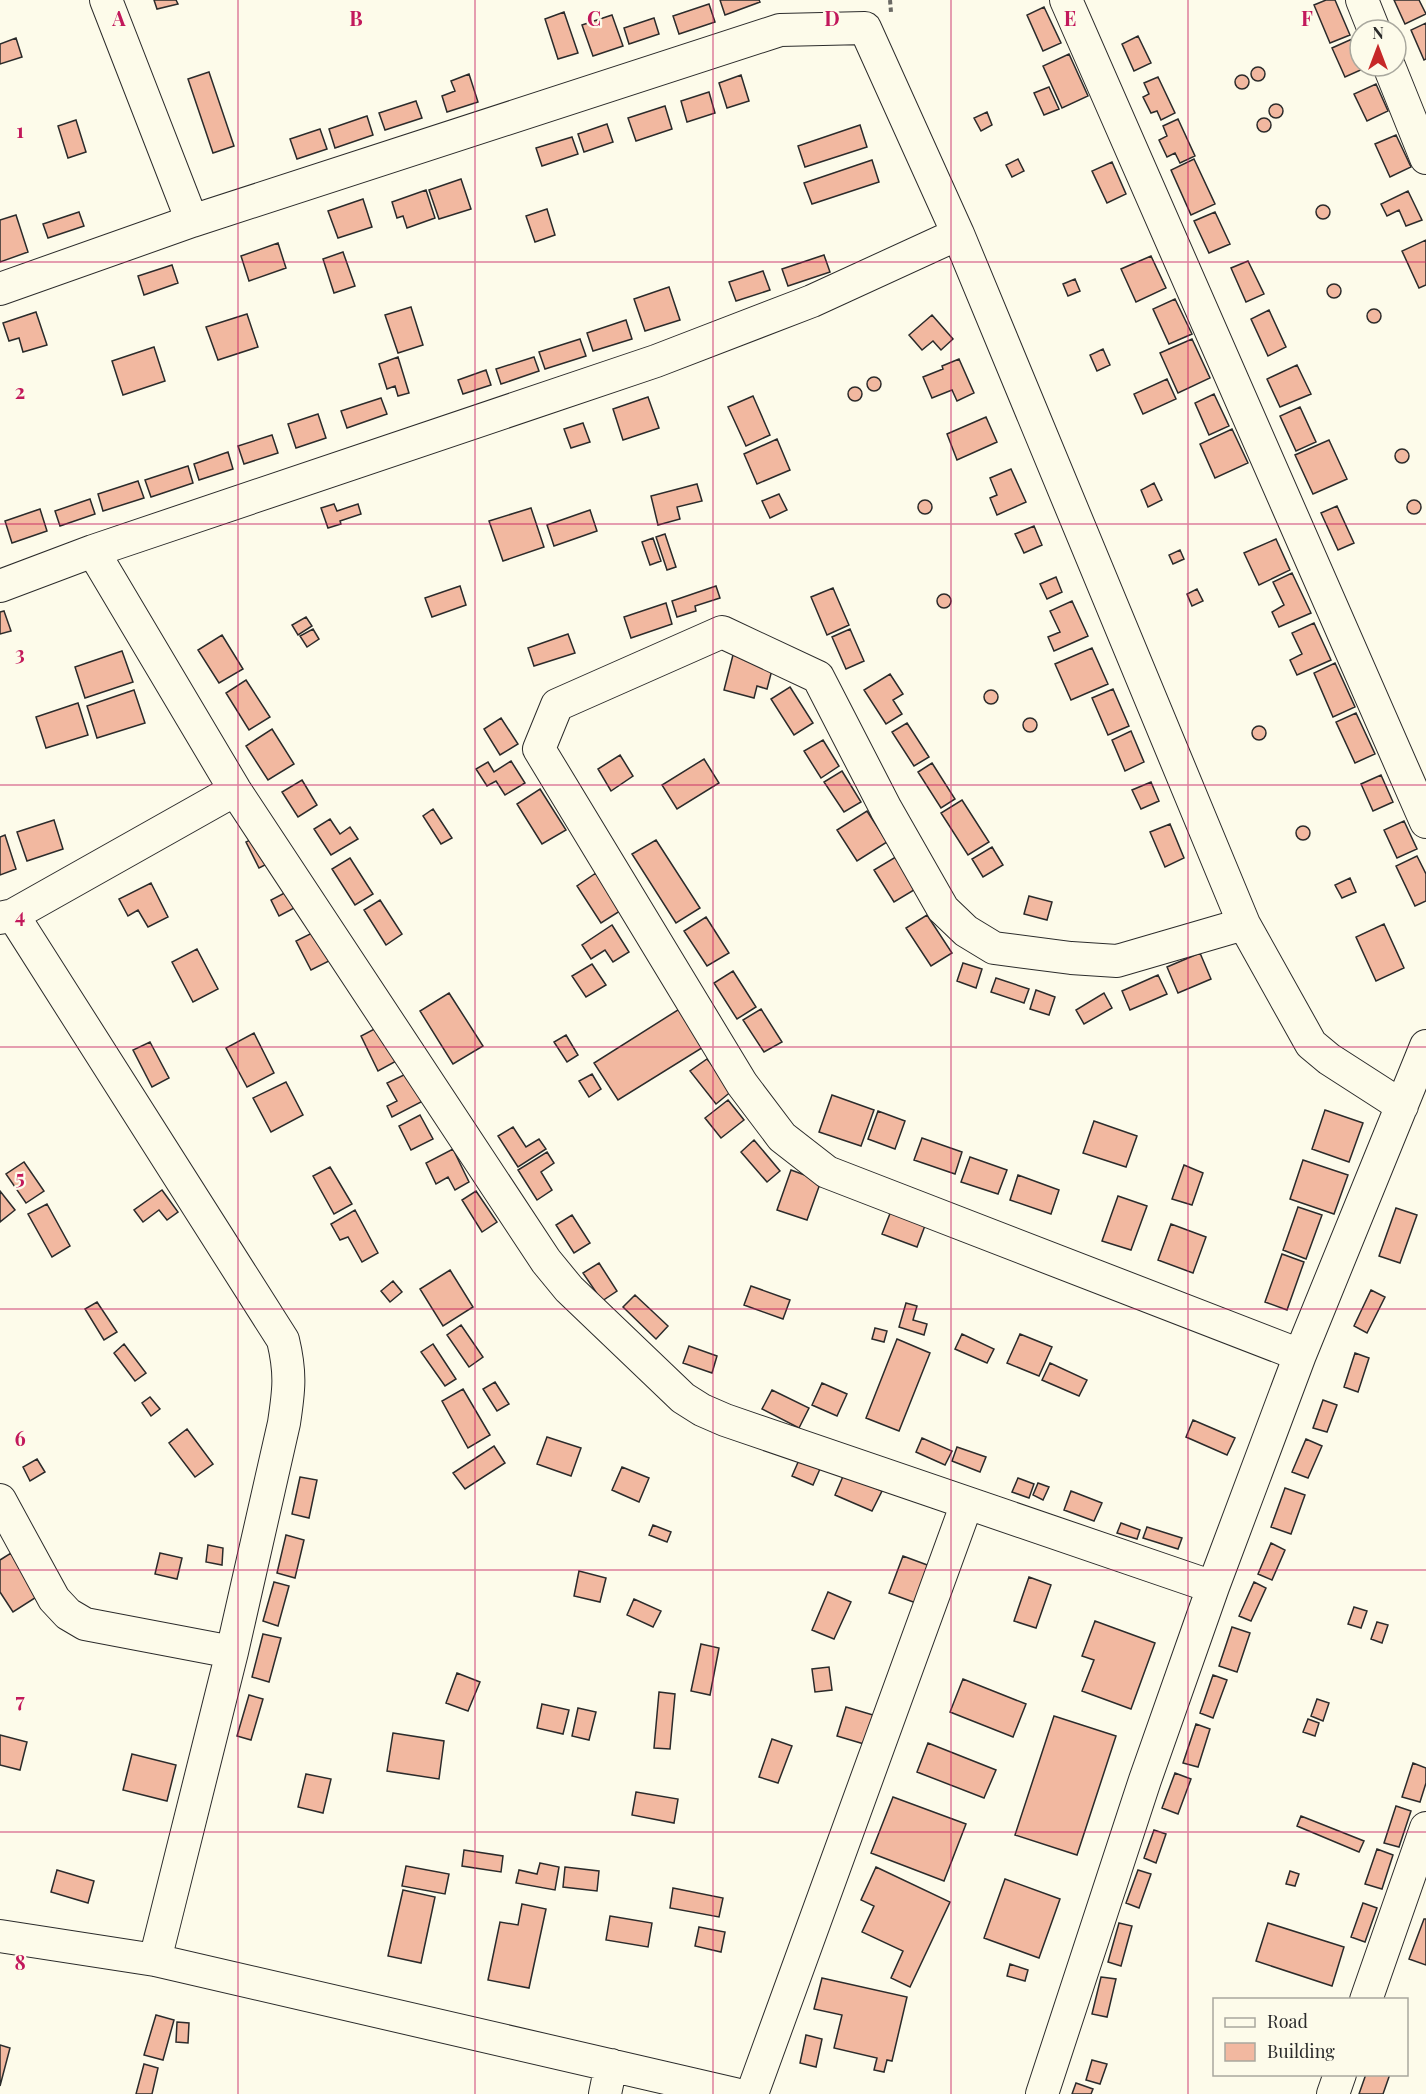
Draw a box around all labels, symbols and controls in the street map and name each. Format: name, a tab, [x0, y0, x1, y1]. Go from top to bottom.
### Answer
text: A	[111, 4, 126, 31]
text: B	[349, 4, 363, 31]
text: C	[587, 4, 601, 31]
text: D	[824, 4, 840, 31]
text: E	[1064, 4, 1076, 31]
text: F	[1301, 4, 1313, 31]
north arrow	[1348, 18, 1408, 78]
text: N	[1372, 22, 1384, 43]
text: 1	[16, 116, 24, 143]
text: 2	[15, 377, 25, 404]
text: 3	[15, 639, 25, 666]
text: 4	[15, 901, 25, 928]
text: 5	[15, 1163, 25, 1190]
text: 6	[14, 1424, 26, 1451]
text: 7	[15, 1686, 25, 1713]
text: 8	[14, 1948, 26, 1975]
legend	[1213, 1998, 1408, 2076]
text: Road	[1267, 2009, 1308, 2033]
text: Building	[1267, 2039, 1335, 2063]

